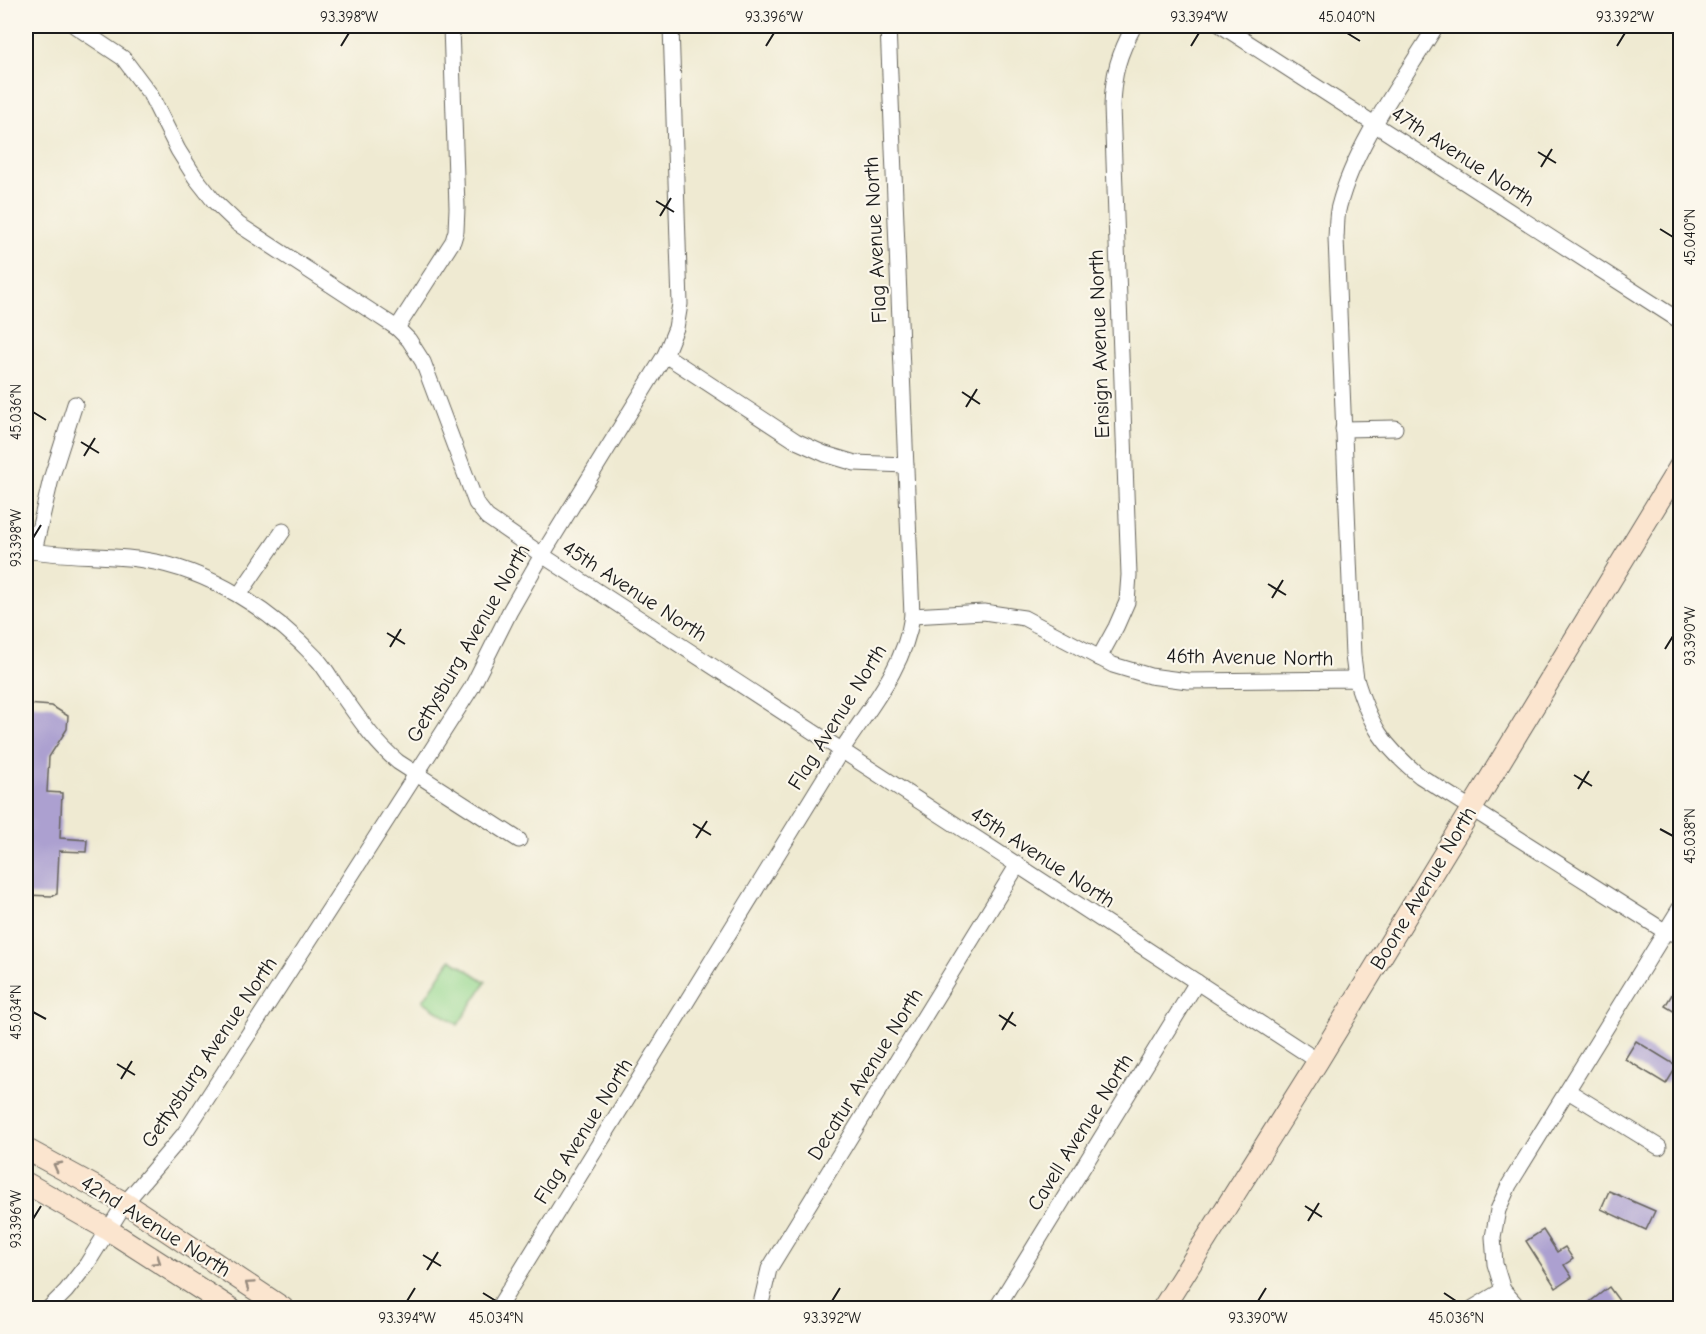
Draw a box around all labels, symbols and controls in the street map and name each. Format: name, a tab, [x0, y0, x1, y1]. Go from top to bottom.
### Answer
text: 93.398°W	[320, 8, 378, 26]
text: 93.396°W	[745, 8, 803, 26]
text: 93.394°W	[1170, 8, 1228, 26]
text: 45.040°N	[1319, 8, 1375, 26]
text: 93.392°W	[1596, 8, 1654, 26]
street label: 47th Avenue North	[1387, 101, 1539, 211]
street label: Flag Avenue North	[859, 156, 891, 324]
text: 45.040°N	[1681, 209, 1699, 265]
street label: Ensign Avenue North	[1084, 249, 1114, 439]
text: 45.036°N	[7, 384, 25, 440]
text: 93.398°W	[7, 509, 25, 567]
street label: 45th Avenue North	[558, 535, 712, 647]
street label: Gettysburg Avenue North	[401, 540, 535, 746]
text: 93.390°W	[1681, 606, 1699, 666]
street label: Flag Avenue North	[783, 640, 891, 794]
street label: 46th Avenue North	[1166, 644, 1334, 670]
street label: 45th Avenue North	[966, 801, 1120, 913]
street label: Boone Avenue North	[1365, 802, 1481, 974]
text: 45.038°N	[1681, 808, 1699, 864]
street label: Gettysburg Avenue North	[136, 952, 282, 1152]
text: 45.034°N	[7, 984, 25, 1040]
street label: Decatur Avenue North	[802, 984, 928, 1164]
street label: Cavell Avenue North	[1022, 1049, 1138, 1215]
street label: Flag Avenue North	[529, 1054, 637, 1208]
one-way arrow	[52, 1162, 63, 1173]
street label: 42nd Avenue North	[77, 1170, 235, 1282]
text: 93.396°W	[7, 1190, 25, 1248]
one-way arrow	[150, 1253, 161, 1264]
one-way arrow	[245, 1281, 256, 1292]
text: 93.394°W	[378, 1309, 436, 1327]
text: 45.034°N	[468, 1309, 524, 1327]
text: 93.392°W	[803, 1309, 861, 1327]
text: 93.390°W	[1228, 1309, 1288, 1327]
text: 45.036°N	[1428, 1309, 1484, 1327]

